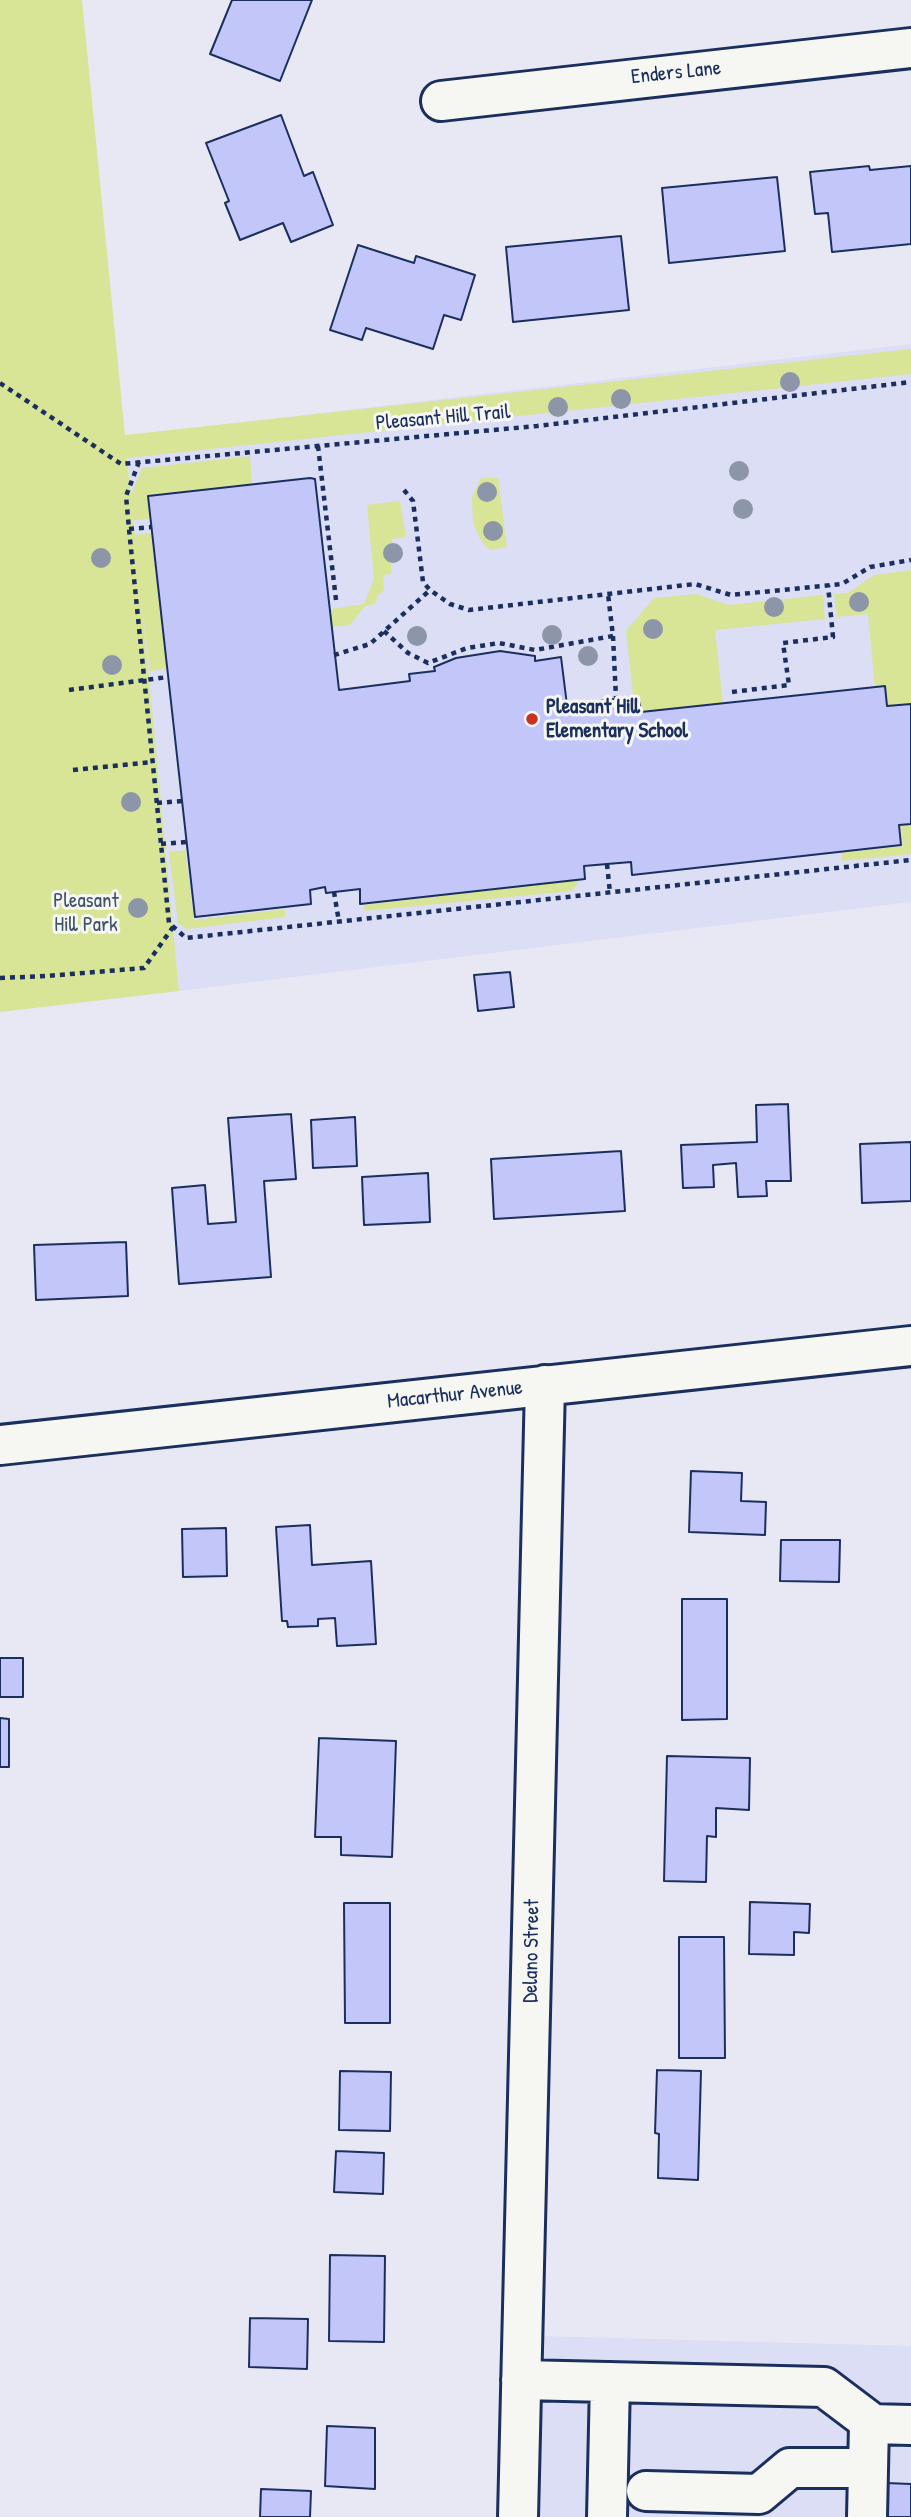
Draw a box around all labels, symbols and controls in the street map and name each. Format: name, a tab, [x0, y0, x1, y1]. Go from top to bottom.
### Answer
street label: Enders Lane	[630, 56, 722, 90]
street label: Pleasant Hill Trail	[375, 400, 511, 436]
place label: Pleasant Hill Elementary School	[546, 694, 688, 744]
marker: Pleasant Hill Elementary School	[524, 711, 540, 727]
park label: Pleasant Hill Park	[53, 888, 119, 938]
street label: Macarthur Avenue	[386, 1375, 524, 1415]
street label: Delano Street	[518, 1899, 546, 2003]

